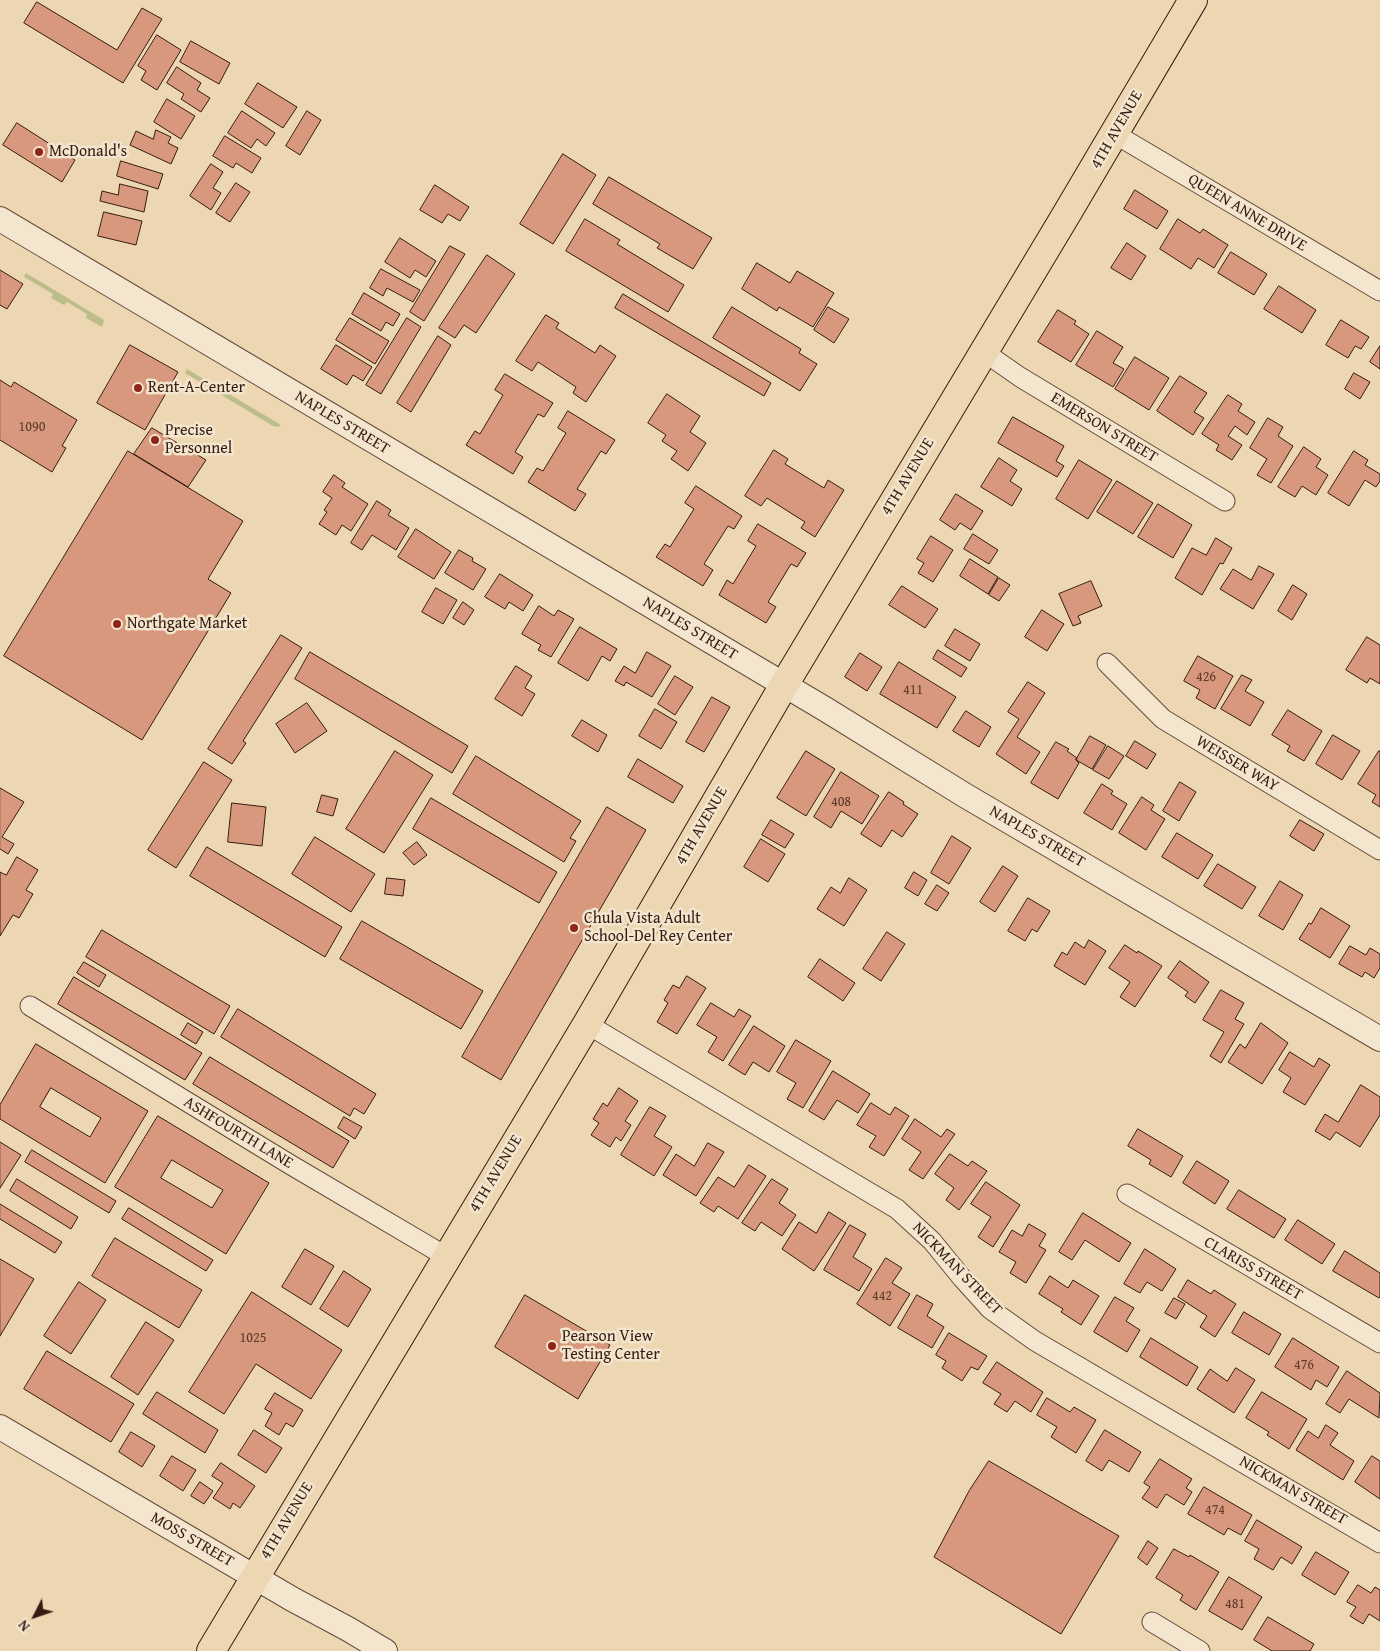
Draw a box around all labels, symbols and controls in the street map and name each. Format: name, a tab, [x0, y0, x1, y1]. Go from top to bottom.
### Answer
street label: 4TH AVENUE	[1087, 88, 1147, 172]
place label: McDonald's	[49, 142, 127, 162]
marker: McDonald's	[33, 146, 45, 158]
street label: QUEEN ANNE DRIVE	[1184, 170, 1310, 256]
place label: Rent-A-Center	[148, 378, 245, 398]
marker: Rent-A-Center	[132, 382, 144, 394]
street label: NAPLES STREET	[291, 387, 393, 459]
street label: EMERSON STREET	[1047, 389, 1161, 467]
house number: 1090	[19, 419, 45, 435]
place label: Precise Personnel	[165, 421, 232, 459]
marker: Precise Personnel	[149, 434, 161, 446]
street label: 4TH AVENUE	[877, 435, 939, 519]
street label: NAPLES STREET	[639, 593, 741, 665]
place label: Northgate Market	[127, 614, 247, 634]
marker: Northgate Market	[111, 618, 123, 630]
house number: 426	[1196, 669, 1216, 685]
house number: 411	[903, 682, 923, 698]
street label: WEISSER WAY	[1192, 732, 1282, 796]
street label: 4TH AVENUE	[672, 784, 732, 868]
house number: 408	[831, 794, 851, 810]
street label: NAPLES STREET	[986, 802, 1088, 872]
place label: Chula Vista Adult School-Del Rey Center	[584, 909, 732, 947]
marker: Chula Vista Adult School-Del Rey Center	[568, 922, 580, 934]
street label: ASHFOURTH LANE	[180, 1093, 296, 1173]
street label: 4TH AVENUE	[465, 1132, 527, 1216]
street label: NICKMAN STREET	[908, 1219, 1006, 1319]
street label: CLARISS STREET	[1200, 1233, 1306, 1305]
house number: 442	[872, 1288, 892, 1304]
place label: Pearson View Testing Center	[562, 1327, 660, 1365]
house number: 1025	[240, 1330, 266, 1346]
marker: Pearson View Testing Center	[546, 1340, 558, 1352]
house number: 476	[1294, 1357, 1314, 1373]
street label: NICKMAN STREET	[1236, 1452, 1350, 1530]
street label: 4TH AVENUE	[256, 1479, 318, 1563]
house number: 474	[1205, 1502, 1225, 1518]
street label: MOSS STREET	[147, 1508, 237, 1572]
north arrow	[10, 1591, 60, 1641]
house number: 481	[1225, 1596, 1245, 1612]
text: N	[13, 1616, 34, 1636]

